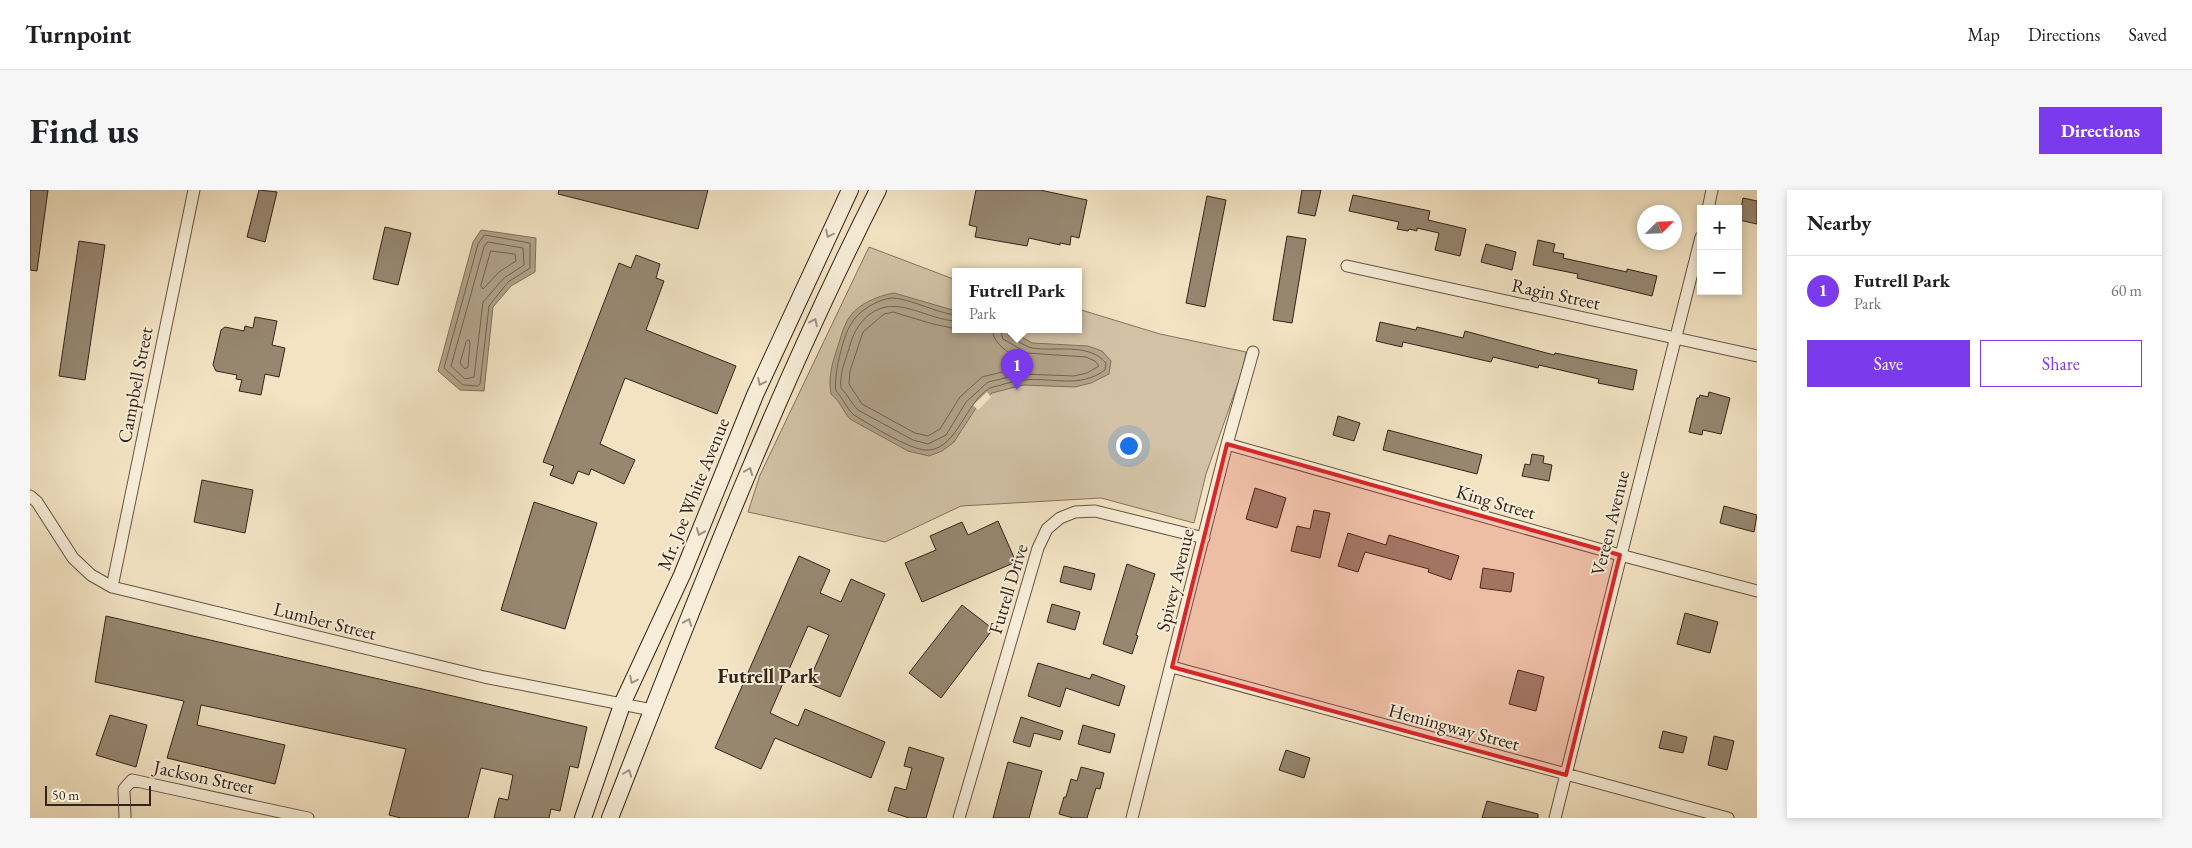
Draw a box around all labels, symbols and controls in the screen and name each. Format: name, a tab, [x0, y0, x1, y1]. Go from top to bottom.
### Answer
text: Turnpoint	[25, 19, 131, 50]
text: Map	[1968, 23, 2000, 46]
text: Directions	[2028, 23, 2100, 46]
text: Saved	[2128, 23, 2167, 46]
button: Directions	[2039, 107, 2162, 154]
text: Find us	[30, 108, 139, 153]
north arrow	[1637, 205, 1682, 250]
map controls	[1697, 205, 1742, 295]
button: +	[1697, 205, 1742, 250]
text: Nearby	[1807, 209, 1871, 236]
one-way arrow	[825, 229, 835, 238]
button: −	[1697, 250, 1742, 295]
popup	[952, 268, 1082, 333]
text: Futrell Park	[1854, 268, 1950, 293]
street label: Ragin Street	[1510, 272, 1602, 316]
text: Futrell Park	[969, 278, 1065, 303]
text: 1	[1819, 280, 1827, 301]
text: 60 m	[2111, 280, 2142, 301]
text: Park	[1854, 293, 1881, 314]
text: Park	[969, 303, 996, 324]
one-way arrow	[807, 318, 818, 327]
street label: Campbell Street	[112, 325, 158, 445]
button: Save	[1807, 340, 1970, 387]
button: Share	[1980, 340, 2142, 387]
pin: 1	[1001, 349, 1033, 390]
one-way arrow	[758, 376, 768, 385]
street label: Mr. Joe White Avenue	[651, 414, 735, 574]
your location	[1116, 433, 1142, 459]
one-way arrow	[743, 467, 754, 476]
street label: Vereen Avenue	[1585, 468, 1635, 578]
street label: King Street	[1453, 479, 1539, 525]
street label: Spivey Avenue	[1150, 526, 1200, 634]
one-way arrow	[696, 527, 706, 536]
street label: Futrell Drive	[982, 541, 1034, 637]
street label: Lumber Street	[271, 596, 379, 646]
one-way arrow	[682, 618, 693, 627]
district label: Futrell Park	[717, 663, 820, 689]
one-way arrow	[629, 675, 640, 684]
street label: Hemingway Street	[1386, 698, 1522, 756]
street label: Jackson Street	[150, 754, 256, 800]
one-way arrow	[622, 769, 632, 777]
scale bar	[45, 783, 151, 806]
text: 50 m	[52, 786, 79, 804]

